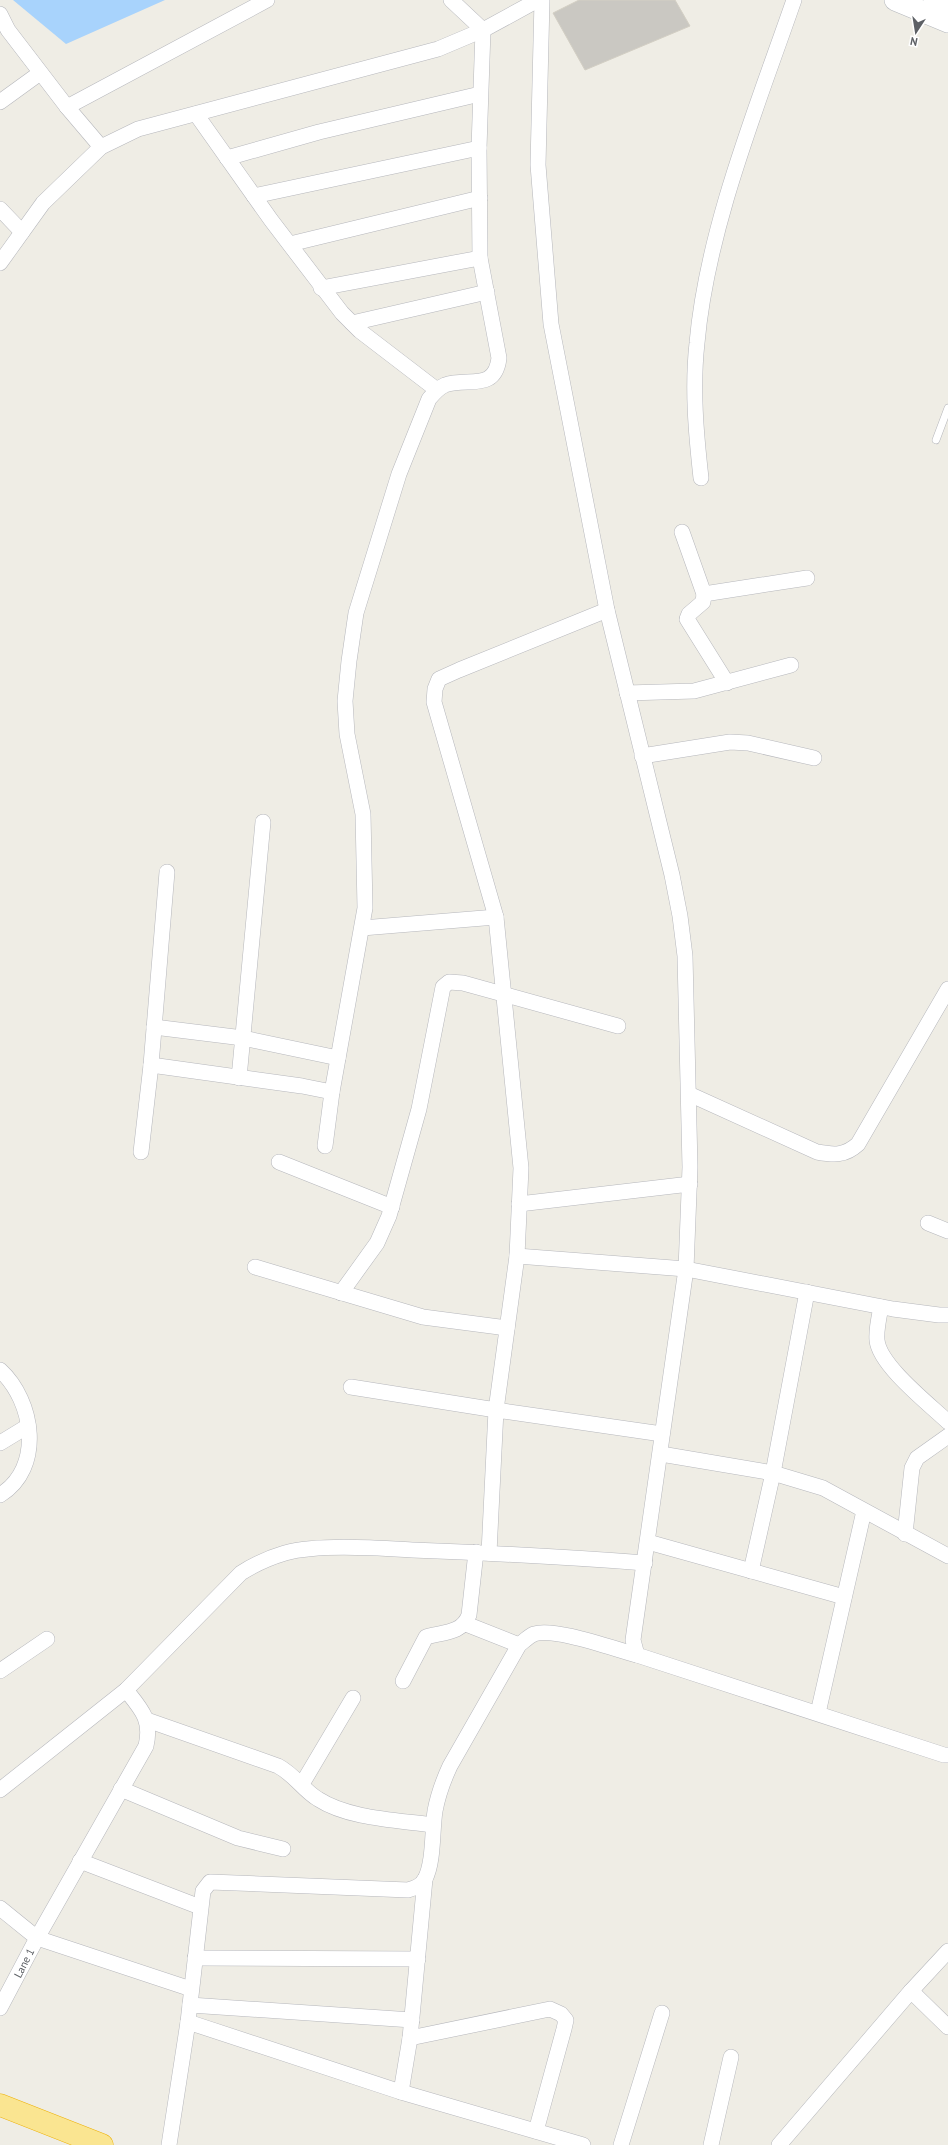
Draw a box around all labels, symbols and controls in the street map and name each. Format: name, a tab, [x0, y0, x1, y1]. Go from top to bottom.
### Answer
north arrow	[896, 12, 936, 52]
text: N	[909, 34, 919, 49]
street label: Lane 1	[11, 1946, 37, 1980]

